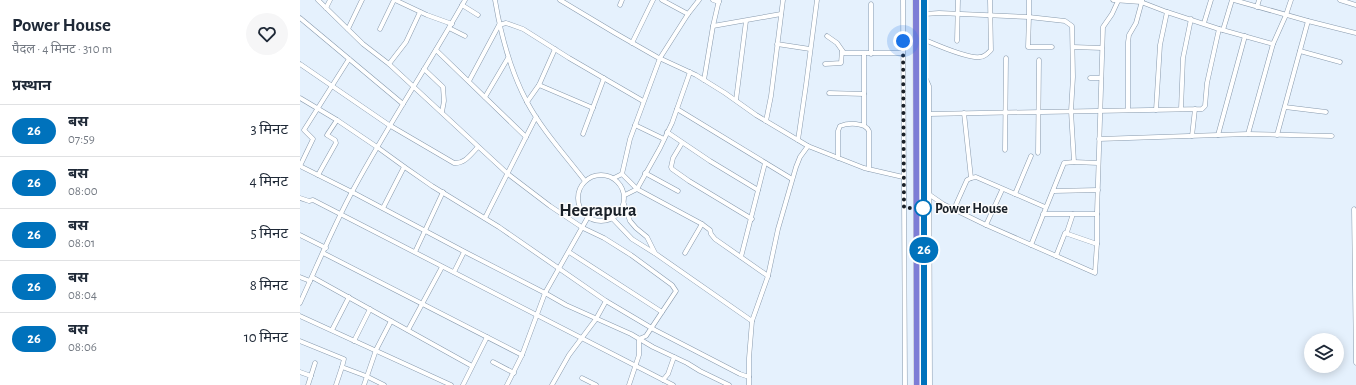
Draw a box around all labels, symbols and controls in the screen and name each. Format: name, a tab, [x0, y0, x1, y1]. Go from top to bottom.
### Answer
button: heart	[246, 13, 288, 55]
text: Power House	[12, 16, 111, 35]
your location	[893, 31, 913, 51]
text: पैदल · 4 मिनट · 310 m	[12, 43, 112, 56]
text: प्रस्थान	[12, 78, 51, 93]
text: बस	[68, 114, 88, 129]
text: 3 मिनट	[251, 122, 288, 137]
text: 26	[27, 124, 41, 138]
text: 07:59	[68, 133, 95, 146]
text: बस	[68, 166, 88, 181]
text: 4 मिनट	[250, 174, 288, 189]
text: 26	[27, 176, 41, 190]
text: 08:00	[68, 185, 98, 198]
marker: Power House	[914, 199, 932, 217]
district label: Heerapura	[559, 202, 637, 220]
place label: Power House	[935, 202, 1008, 216]
text: बस	[68, 218, 88, 233]
text: 5 मिनट	[251, 226, 288, 241]
text: 26	[27, 228, 41, 242]
text: 08:01	[68, 237, 95, 250]
line badge: 26	[906, 237, 942, 263]
text: 26	[917, 243, 931, 257]
text: बस	[68, 270, 88, 285]
text: 8 मिनट	[250, 278, 288, 293]
text: 26	[27, 280, 41, 294]
text: 08:04	[68, 289, 97, 302]
text: बस	[68, 322, 88, 337]
text: 10 मिनट	[244, 330, 288, 345]
text: 26	[27, 332, 41, 346]
map controls	[1304, 333, 1344, 373]
button: layers	[1304, 333, 1344, 373]
text: 08:06	[68, 341, 97, 354]

